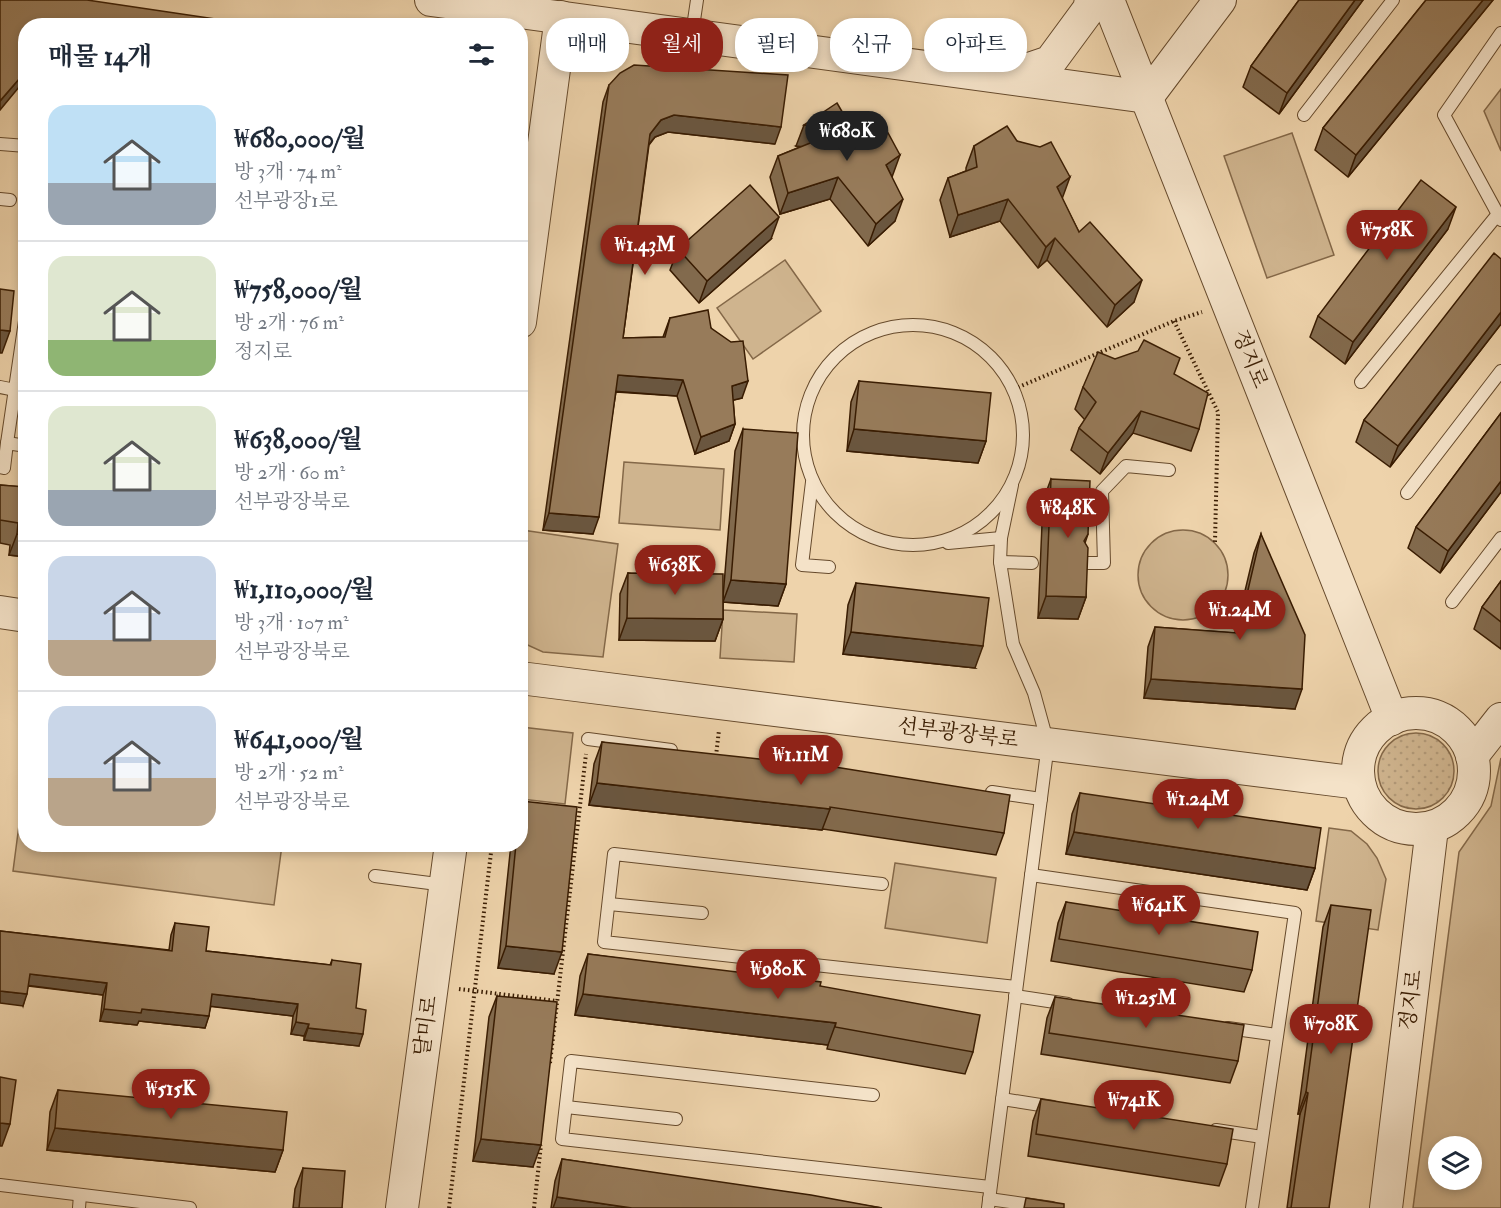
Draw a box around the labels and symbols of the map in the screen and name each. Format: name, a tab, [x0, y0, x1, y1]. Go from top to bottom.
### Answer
pin: ₩680K	[805, 111, 889, 162]
pin: ₩758K	[1345, 210, 1429, 261]
pin: ₩1.43M	[596, 225, 694, 276]
street label: 정지로	[1226, 326, 1274, 392]
pin: ₩848K	[1026, 488, 1110, 539]
pin: ₩638K	[633, 545, 717, 596]
pin: ₩1.24M	[1191, 590, 1289, 641]
street label: 선부광장북로	[896, 712, 1020, 754]
pin: ₩1.11M	[752, 735, 850, 786]
pin: ₩1.24M	[1149, 779, 1247, 830]
pin: ₩641K	[1117, 885, 1201, 936]
pin: ₩980K	[736, 949, 820, 1000]
street label: 정지로	[1394, 968, 1428, 1032]
pin: ₩1.25M	[1097, 978, 1195, 1029]
street label: 달미로	[408, 994, 444, 1058]
pin: ₩708K	[1289, 1004, 1373, 1055]
pin: ₩515K	[129, 1069, 213, 1120]
pin: ₩741K	[1092, 1080, 1176, 1131]

